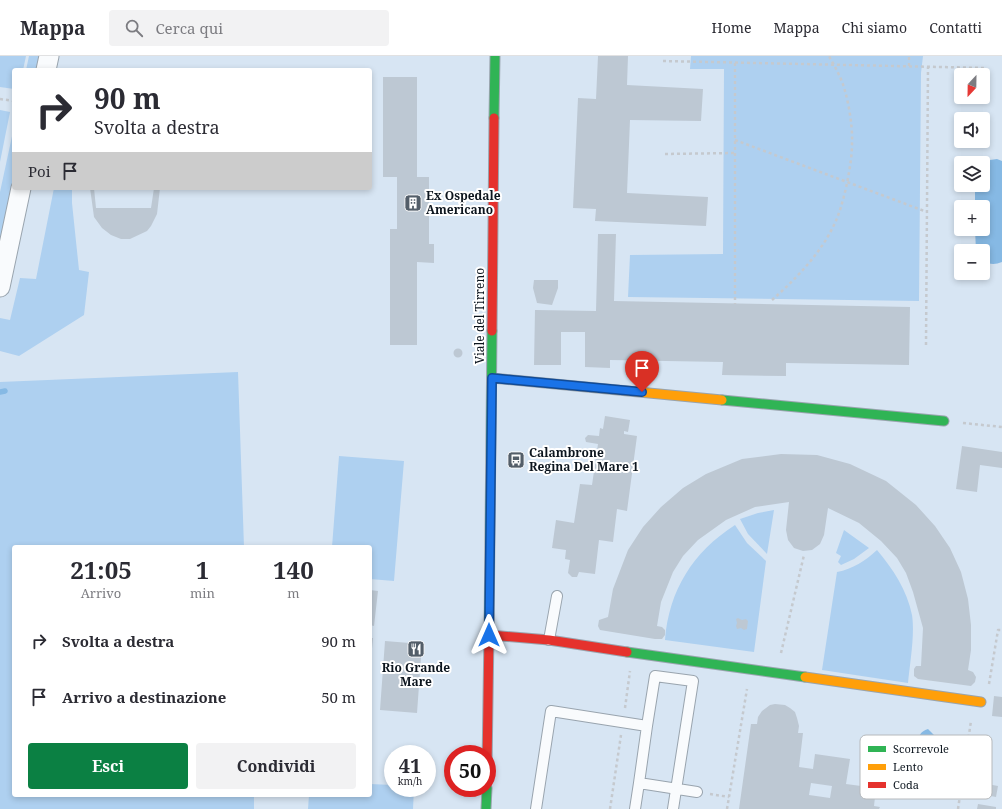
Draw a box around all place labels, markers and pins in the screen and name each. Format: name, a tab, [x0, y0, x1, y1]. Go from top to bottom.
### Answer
place label: Ex Ospedale Americano	[426, 187, 501, 218]
building icon: Ex Ospedale Americano	[403, 193, 423, 213]
pin	[625, 351, 659, 392]
place label: Calambrone Regina Del Mare 1	[529, 444, 639, 475]
bus stop icon: Calambrone Regina Del Mare 1	[506, 450, 526, 470]
restaurant icon: Rio Grande Mare	[406, 639, 426, 659]
place label: Rio Grande Mare	[382, 659, 450, 690]

